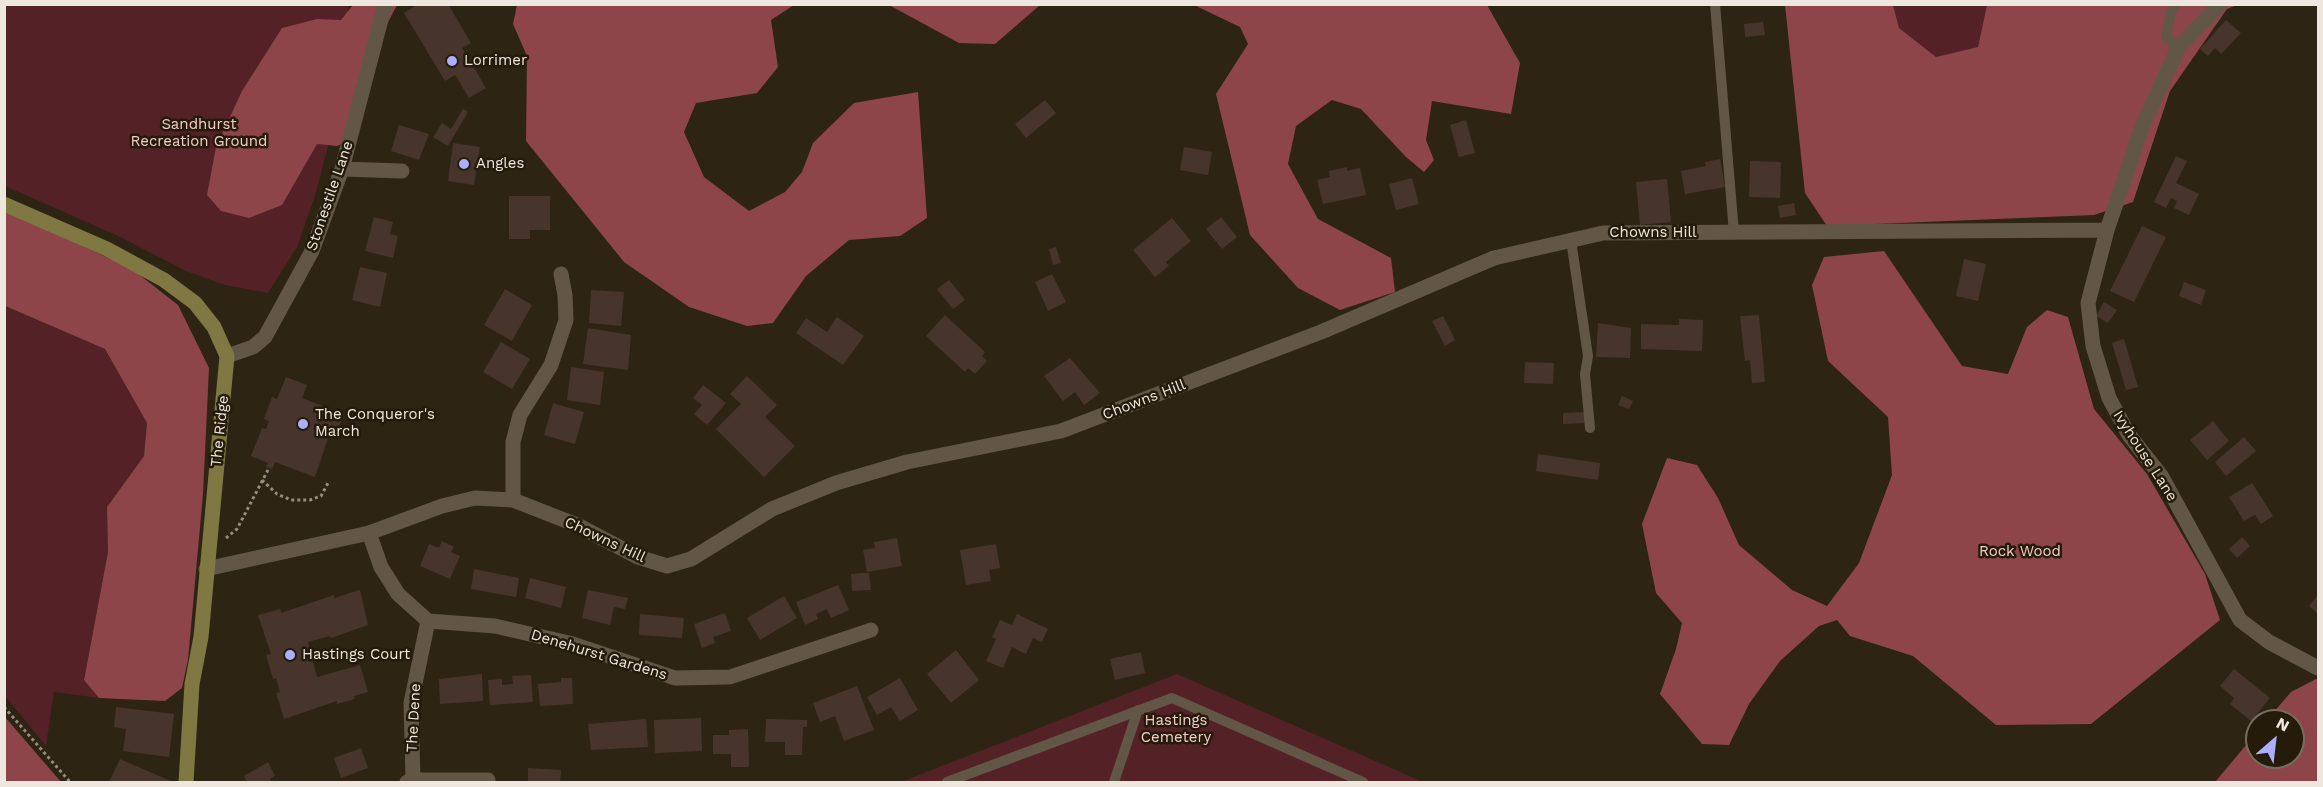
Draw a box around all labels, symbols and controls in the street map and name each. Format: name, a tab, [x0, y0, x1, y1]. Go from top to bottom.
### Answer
place label: Lorrimer	[464, 52, 527, 70]
marker: Lorrimer	[445, 54, 459, 68]
park label: Sandhurst Recreation Ground	[131, 116, 267, 151]
street label: Stonestile Lane	[303, 139, 357, 253]
place label: Angles	[476, 155, 524, 173]
marker: Angles	[457, 157, 471, 171]
street label: Chowns Hill	[1609, 224, 1697, 242]
street label: Chowns Hill	[1100, 376, 1188, 424]
street label: The Ridge	[207, 394, 233, 468]
place label: The Conqueror's March	[315, 406, 435, 441]
street label: Ivyhouse Lane	[2109, 407, 2181, 505]
marker: The Conqueror's March	[296, 417, 310, 431]
street label: Chowns Hill	[562, 513, 648, 567]
park label: Rock Wood	[1979, 543, 2061, 561]
street label: Denehurst Gardens	[529, 626, 669, 684]
place label: Hastings Court	[302, 646, 410, 664]
marker: Hastings Court	[283, 648, 297, 662]
street label: The Dene	[403, 683, 425, 753]
north arrow	[2245, 709, 2305, 769]
park label: Hastings Cemetery	[1141, 712, 1211, 747]
text: N	[2273, 713, 2292, 736]

